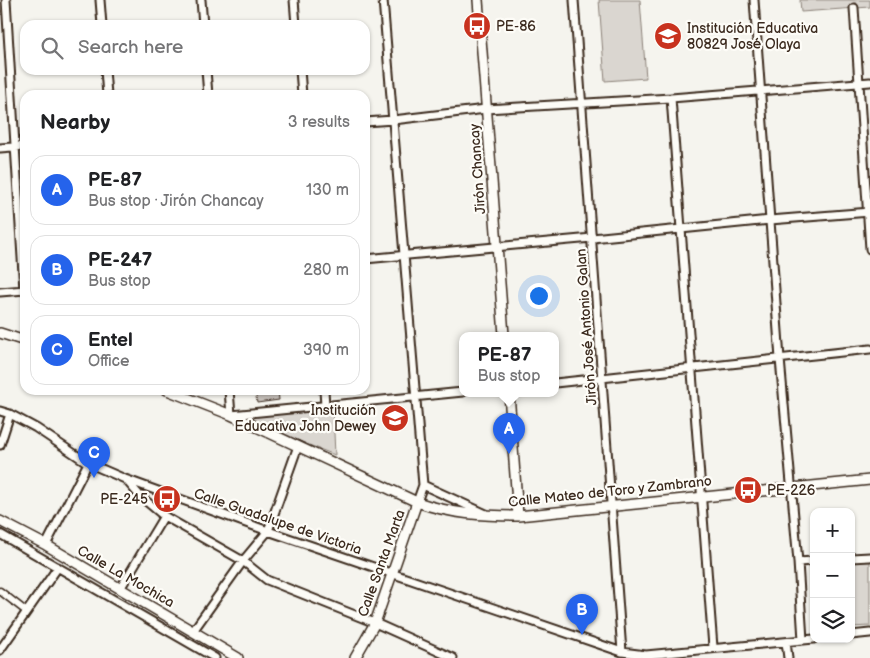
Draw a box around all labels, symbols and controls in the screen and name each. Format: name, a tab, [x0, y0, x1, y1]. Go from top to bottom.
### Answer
bus stop icon: PE-86	[462, 11, 492, 41]
place label: PE-86	[496, 18, 536, 35]
search box	[20, 20, 370, 75]
place label: Institución Educativa 80829 José Olaya	[687, 20, 818, 53]
school or university icon: Institución Educativa 80829 José Olaya	[653, 21, 683, 51]
icon: search	[38, 34, 66, 62]
text: Search here	[78, 36, 183, 59]
text: Nearby	[40, 110, 110, 135]
text: 3 results	[288, 113, 350, 132]
street label: Jirón Chancay	[466, 123, 489, 215]
text: PE-87	[88, 169, 142, 192]
text: A	[52, 181, 62, 200]
text: 130 m	[306, 181, 349, 200]
text: Bus stop · Jirón Chancay	[88, 192, 264, 211]
street label: Jirón José Antonio Galan	[573, 248, 600, 406]
text: PE-247	[88, 249, 152, 272]
text: B	[51, 261, 63, 280]
text: 280 m	[303, 261, 349, 280]
text: Bus stop	[88, 272, 151, 291]
your location	[526, 283, 552, 309]
text: Entel	[88, 329, 133, 352]
popup	[459, 332, 559, 397]
text: C	[51, 341, 63, 360]
text: 390 m	[303, 341, 349, 360]
text: PE-87	[478, 344, 532, 367]
text: Office	[88, 352, 130, 371]
text: Bus stop	[478, 367, 540, 386]
place label: Institución Educativa John Dewey	[234, 402, 377, 435]
school or university icon: Institución Educativa John Dewey	[380, 403, 410, 433]
pin: A	[493, 413, 525, 454]
pin: C	[78, 437, 110, 478]
street label: Calle Mateo de Toro y Zambrano	[507, 472, 713, 511]
bus stop icon: PE-226	[733, 475, 763, 505]
place label: PE-226	[767, 482, 816, 499]
bus stop icon: PE-245	[152, 484, 182, 514]
street label: Calle Guadalupe de Victoria	[192, 485, 364, 558]
place label: PE-245	[100, 491, 148, 508]
street label: Calle Santa Marta	[354, 507, 409, 619]
map controls	[810, 508, 855, 643]
button: +	[810, 508, 855, 553]
street label: Calle La Mochica	[74, 542, 177, 611]
button: −	[810, 553, 855, 598]
pin: B	[566, 594, 598, 635]
button: layers	[810, 598, 855, 643]

